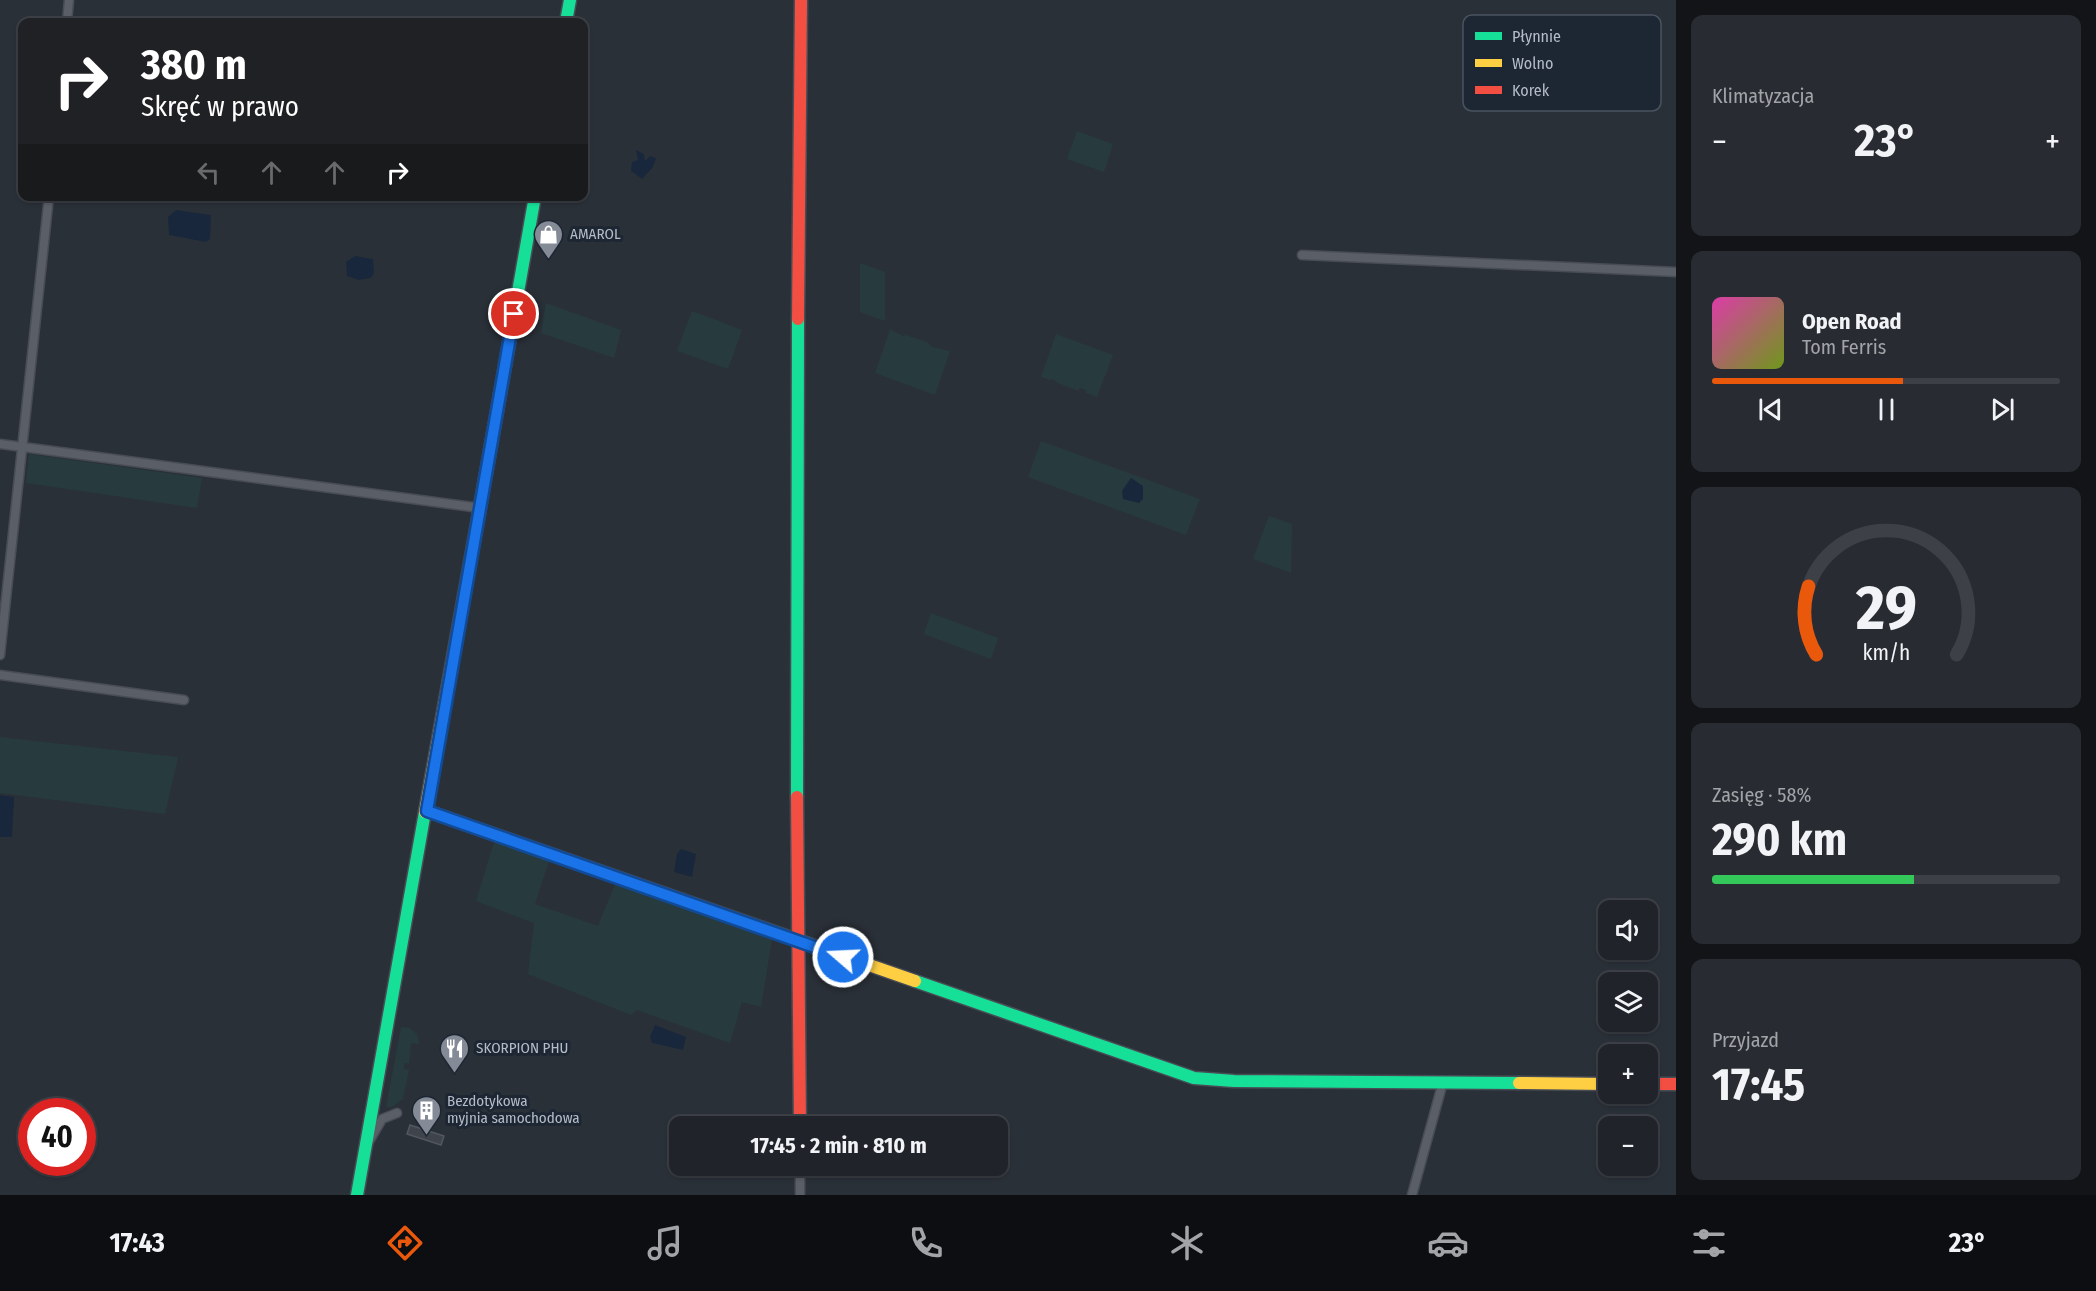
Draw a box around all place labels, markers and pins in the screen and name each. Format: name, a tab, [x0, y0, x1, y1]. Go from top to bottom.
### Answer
shop icon: AMAROL	[533, 218, 565, 260]
place label: AMAROL	[570, 225, 621, 243]
pin	[488, 288, 539, 339]
restaurant icon: SKORPION PHU	[439, 1032, 471, 1074]
place label: SKORPION PHU	[476, 1039, 568, 1057]
place label: Bezdotykowa myjnia samochodowa	[447, 1092, 580, 1127]
building icon: Bezdotykowa myjnia samochodowa	[410, 1094, 442, 1136]

